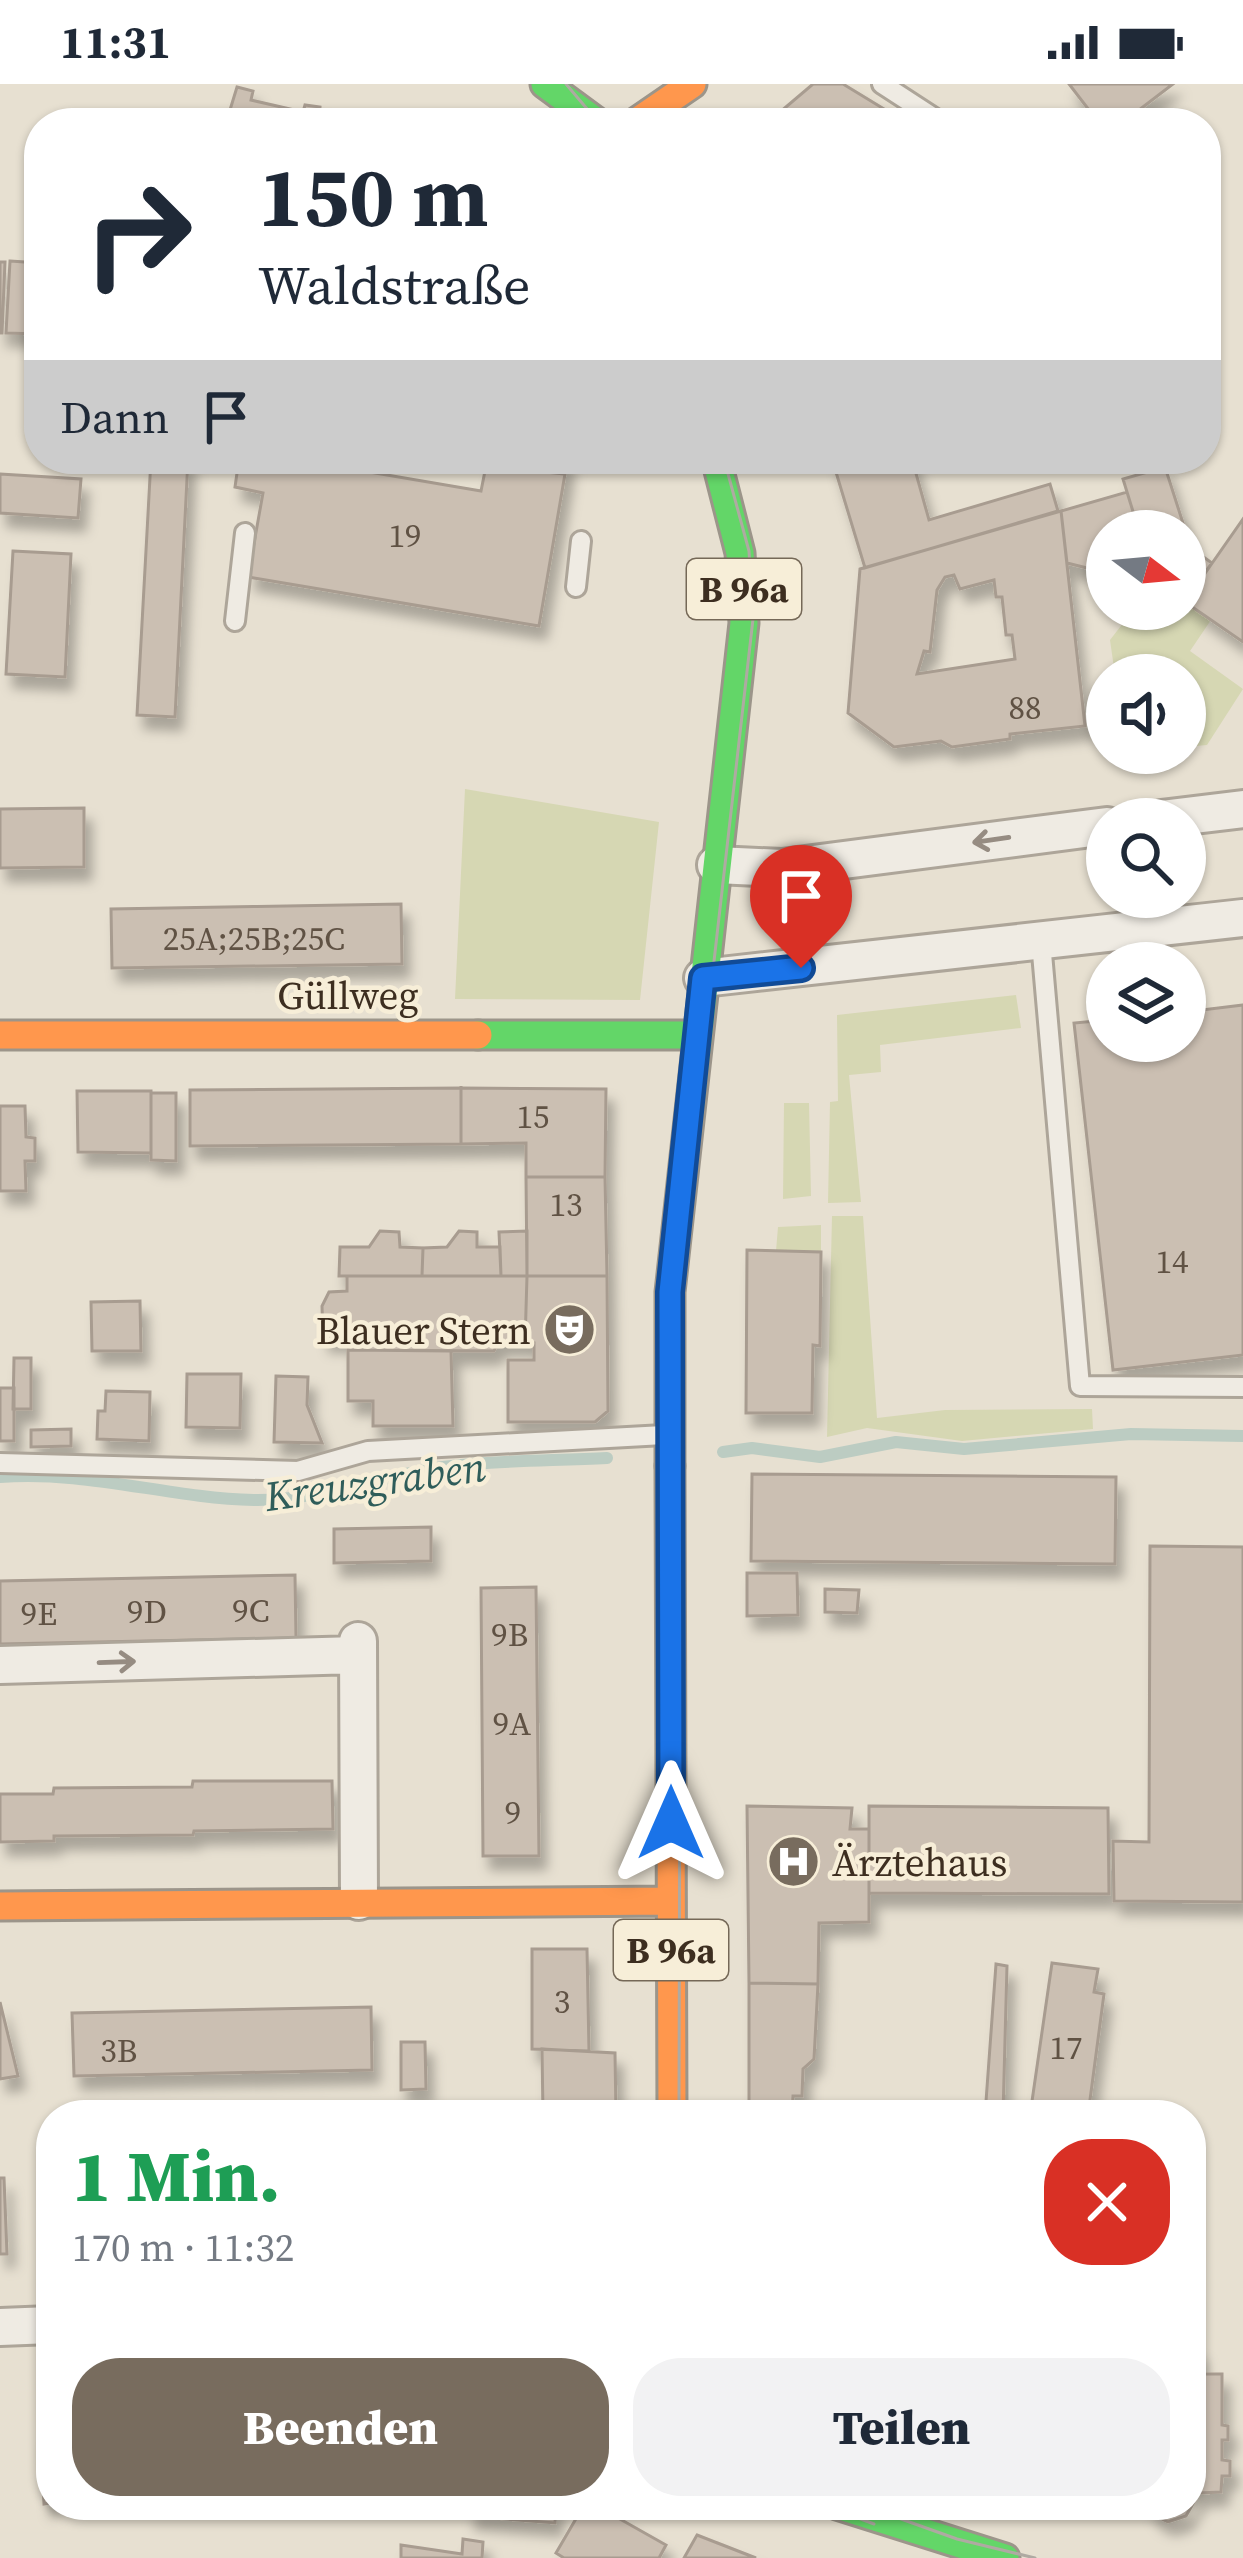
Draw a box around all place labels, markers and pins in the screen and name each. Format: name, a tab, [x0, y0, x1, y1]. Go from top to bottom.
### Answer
pin	[750, 845, 852, 968]
theatre icon: Blauer Stern	[542, 1302, 598, 1358]
place label: Blauer Stern	[316, 1304, 531, 1357]
hospital icon: Ärztehaus	[765, 1834, 821, 1890]
place label: Ärztehaus	[832, 1836, 1007, 1889]

